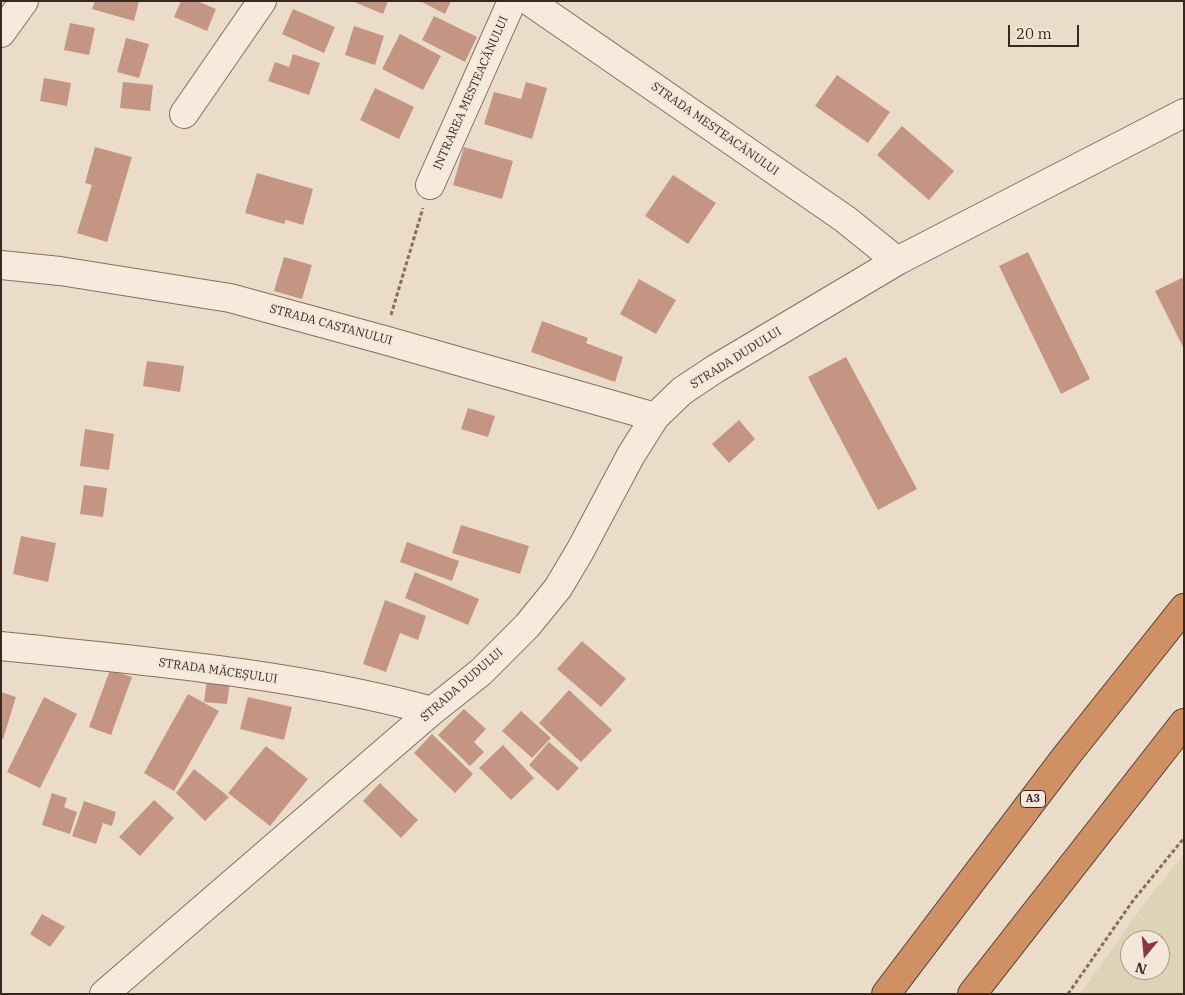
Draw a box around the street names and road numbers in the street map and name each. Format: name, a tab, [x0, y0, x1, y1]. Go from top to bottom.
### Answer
street label: INTRAREA MESTEACĂNULUI	[431, 14, 511, 172]
street label: STRADA MESTEACĂNULUI	[648, 79, 782, 179]
street label: STRADA CASTANULUI	[268, 302, 394, 348]
street label: STRADA DUDULUI	[688, 324, 784, 392]
street label: STRADA DUDULUI	[418, 645, 506, 725]
street label: STRADA MĂCEȘULUI	[158, 656, 278, 686]
road number: A3	[1020, 791, 1046, 808]

